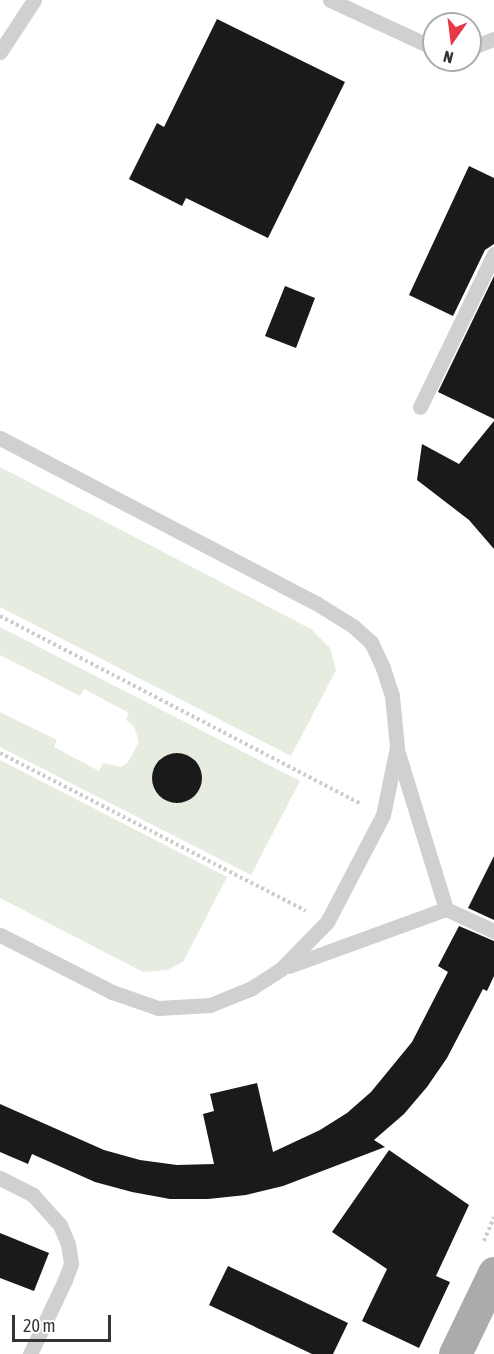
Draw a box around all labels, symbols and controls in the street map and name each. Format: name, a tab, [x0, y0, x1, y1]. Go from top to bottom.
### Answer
north arrow	[422, 12, 482, 72]
text: N	[441, 48, 455, 67]
scale bar	[15, 1303, 114, 1341]
text: 20 m	[23, 1315, 55, 1336]

